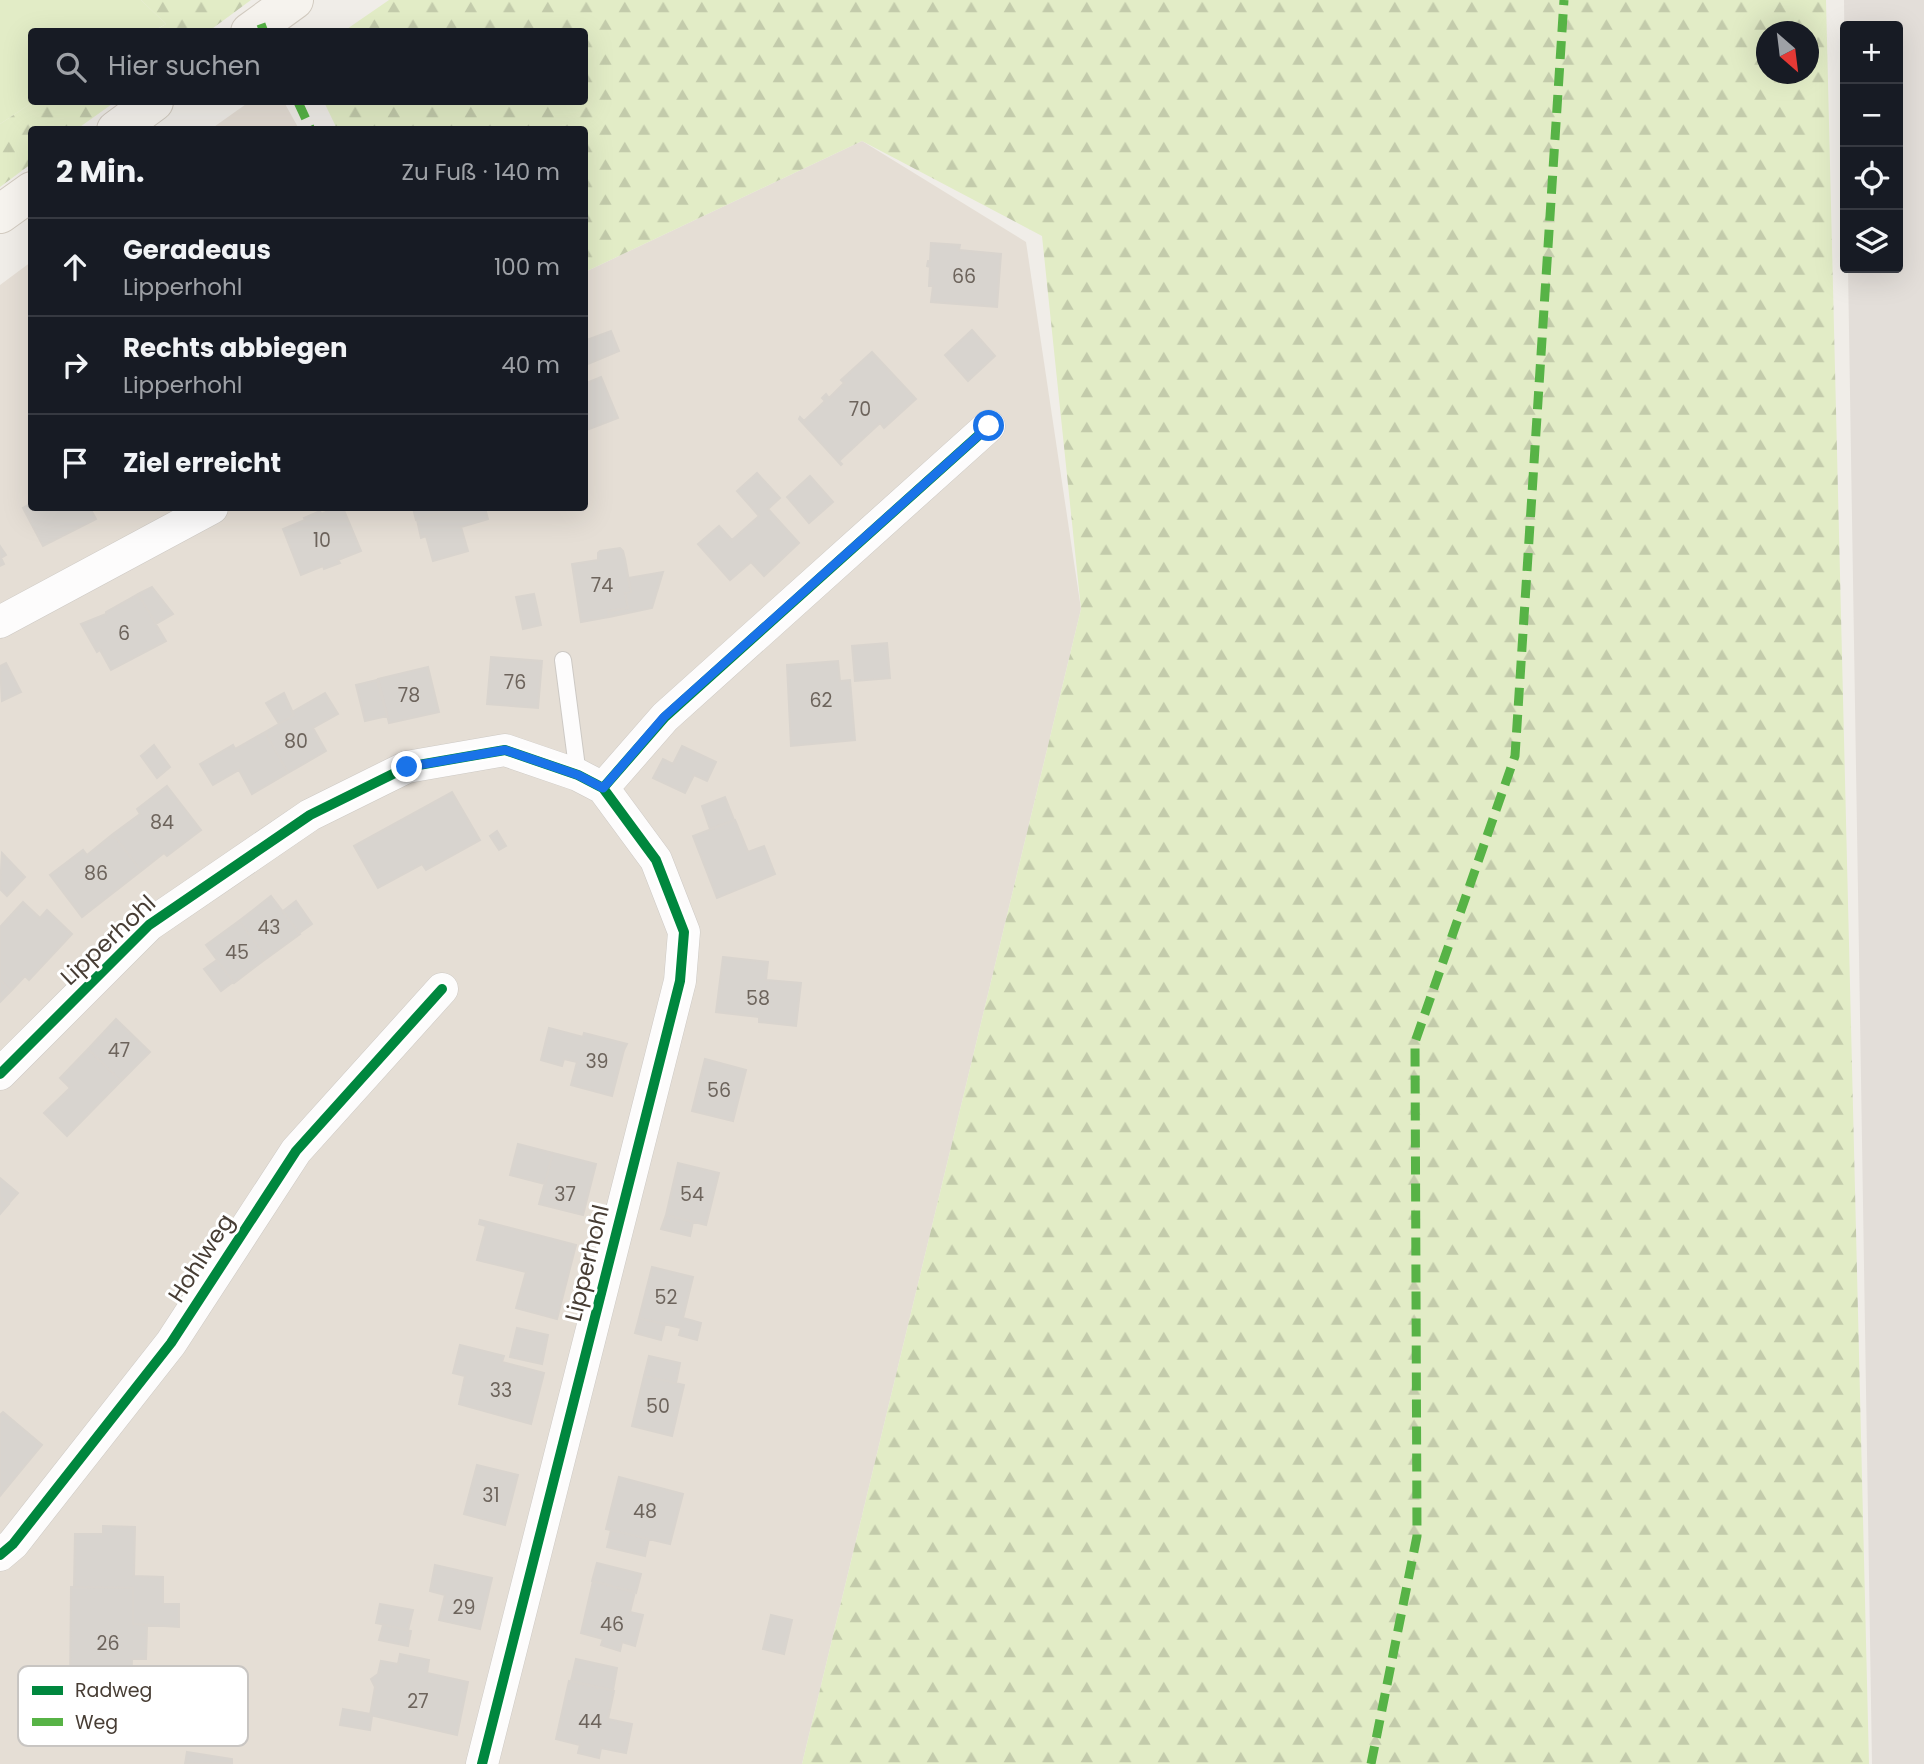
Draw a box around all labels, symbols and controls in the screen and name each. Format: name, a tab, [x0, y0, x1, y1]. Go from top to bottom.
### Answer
north arrow	[1756, 21, 1819, 84]
map controls	[1840, 21, 1903, 273]
button: +	[1840, 21, 1903, 84]
search box	[28, 28, 588, 105]
icon: search	[52, 48, 90, 86]
text: Hier suchen	[108, 48, 261, 84]
button: −	[1840, 84, 1903, 147]
button: locate	[1840, 147, 1903, 210]
text: 2 Min.	[56, 150, 145, 193]
text: Zu Fuß · 140 m	[401, 156, 560, 188]
button: layers	[1840, 210, 1903, 273]
text: Geradeaus	[123, 232, 271, 268]
icon: ahead	[56, 248, 94, 286]
text: 100 m	[494, 251, 560, 283]
house number: 66	[952, 263, 976, 290]
text: Lipperhohl	[123, 271, 242, 303]
text: Rechts abbiegen	[123, 330, 348, 366]
icon: right	[56, 346, 94, 384]
text: 40 m	[501, 349, 560, 381]
text: Lipperhohl	[123, 369, 242, 401]
house number: 70	[849, 396, 871, 423]
route start	[973, 410, 1004, 441]
icon: arrive	[56, 444, 94, 482]
text: Ziel erreicht	[123, 445, 281, 481]
house number: 10	[313, 527, 331, 554]
house number: 74	[591, 572, 613, 599]
house number: 6	[118, 620, 130, 647]
house number: 76	[504, 669, 526, 696]
house number: 78	[398, 682, 420, 709]
house number: 62	[810, 687, 833, 714]
house number: 80	[284, 728, 308, 755]
route end	[391, 751, 422, 782]
house number: 84	[150, 809, 174, 836]
house number: 86	[84, 860, 108, 887]
street label: Lipperhohl	[53, 888, 163, 992]
house number: 43	[257, 914, 281, 941]
house number: 45	[225, 939, 249, 966]
house number: 58	[746, 985, 770, 1012]
house number: 47	[108, 1037, 130, 1064]
house number: 39	[585, 1048, 609, 1075]
house number: 56	[707, 1077, 731, 1104]
house number: 37	[554, 1181, 576, 1208]
house number: 54	[680, 1181, 704, 1208]
street label: Lipperhohl	[557, 1201, 617, 1325]
street label: Hohlweg	[160, 1207, 242, 1309]
house number: 52	[655, 1284, 678, 1311]
house number: 33	[490, 1377, 512, 1404]
house number: 50	[646, 1393, 670, 1420]
house number: 31	[482, 1482, 500, 1509]
house number: 48	[633, 1498, 657, 1525]
house number: 29	[453, 1594, 475, 1621]
house number: 46	[600, 1611, 624, 1638]
house number: 26	[97, 1630, 120, 1657]
legend	[18, 1666, 248, 1746]
text: Radweg	[75, 1677, 152, 1704]
house number: 27	[407, 1688, 429, 1715]
house number: 44	[578, 1708, 602, 1735]
text: Weg	[75, 1709, 118, 1736]

